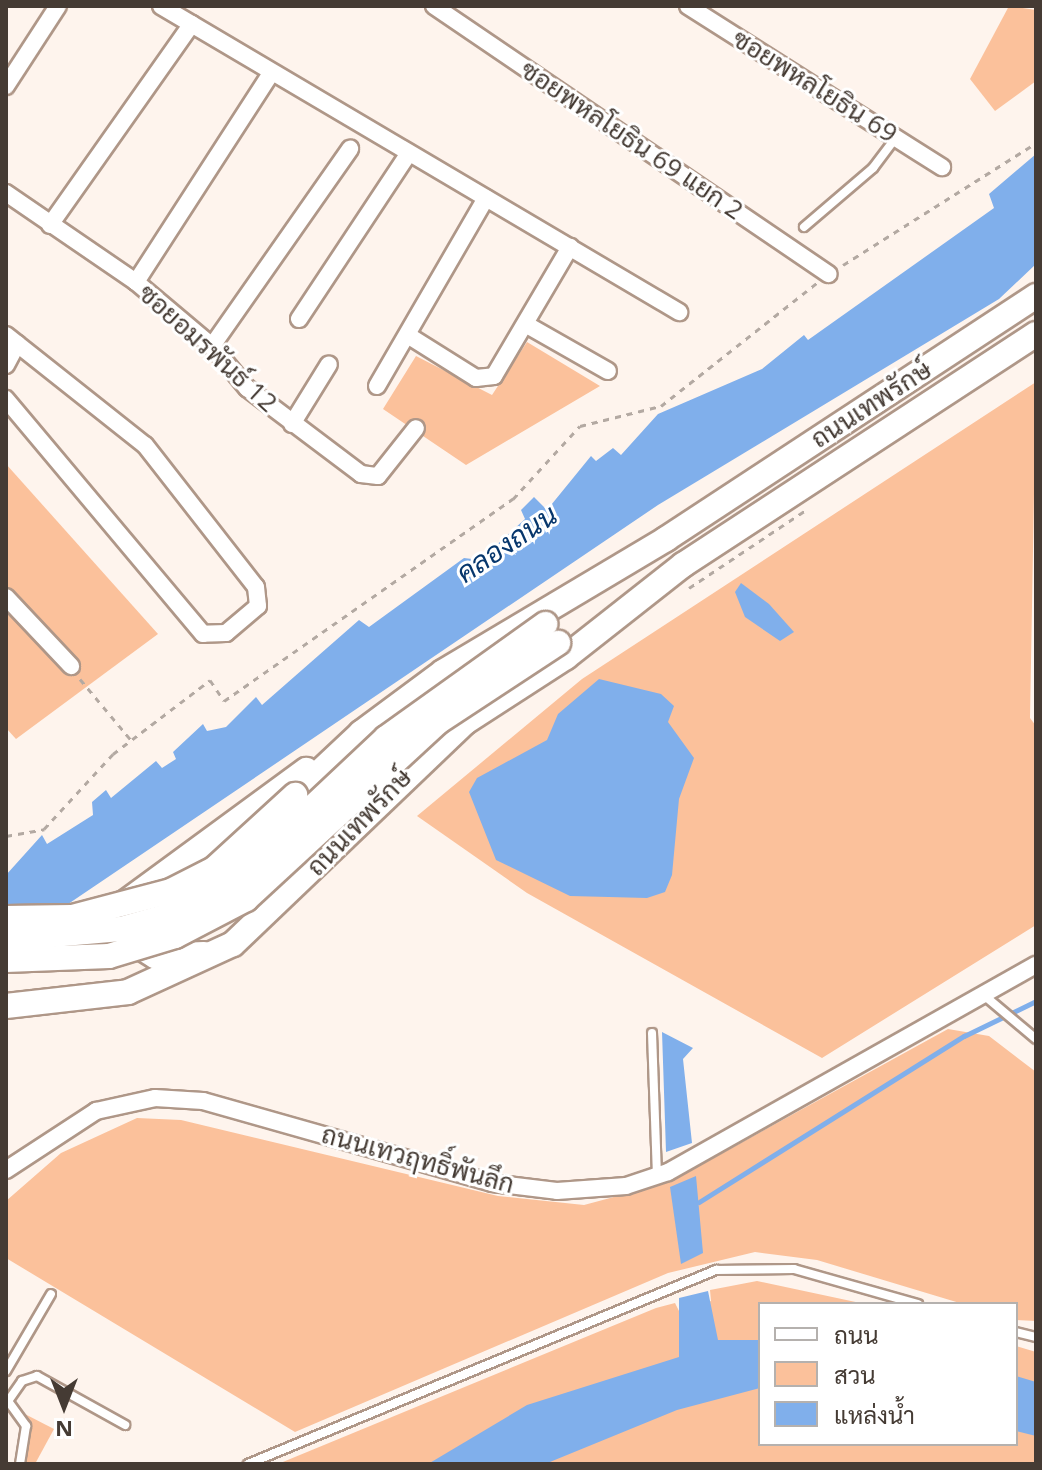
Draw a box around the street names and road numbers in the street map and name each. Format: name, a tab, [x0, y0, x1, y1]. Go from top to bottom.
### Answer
street label: ซอยพหลโยธิน 69	[727, 23, 903, 149]
street label: ซอยพหลโยธิน 69 แยก 2	[515, 54, 749, 226]
street label: ซอยอมรพันธ์ 12	[132, 278, 284, 418]
street label: ถนนเทพรักษ์	[805, 354, 937, 454]
street label: ถนนเทพรักษ์	[300, 762, 418, 882]
street label: ถนนเทวฤทธิ์พันลึก	[318, 1118, 518, 1200]

